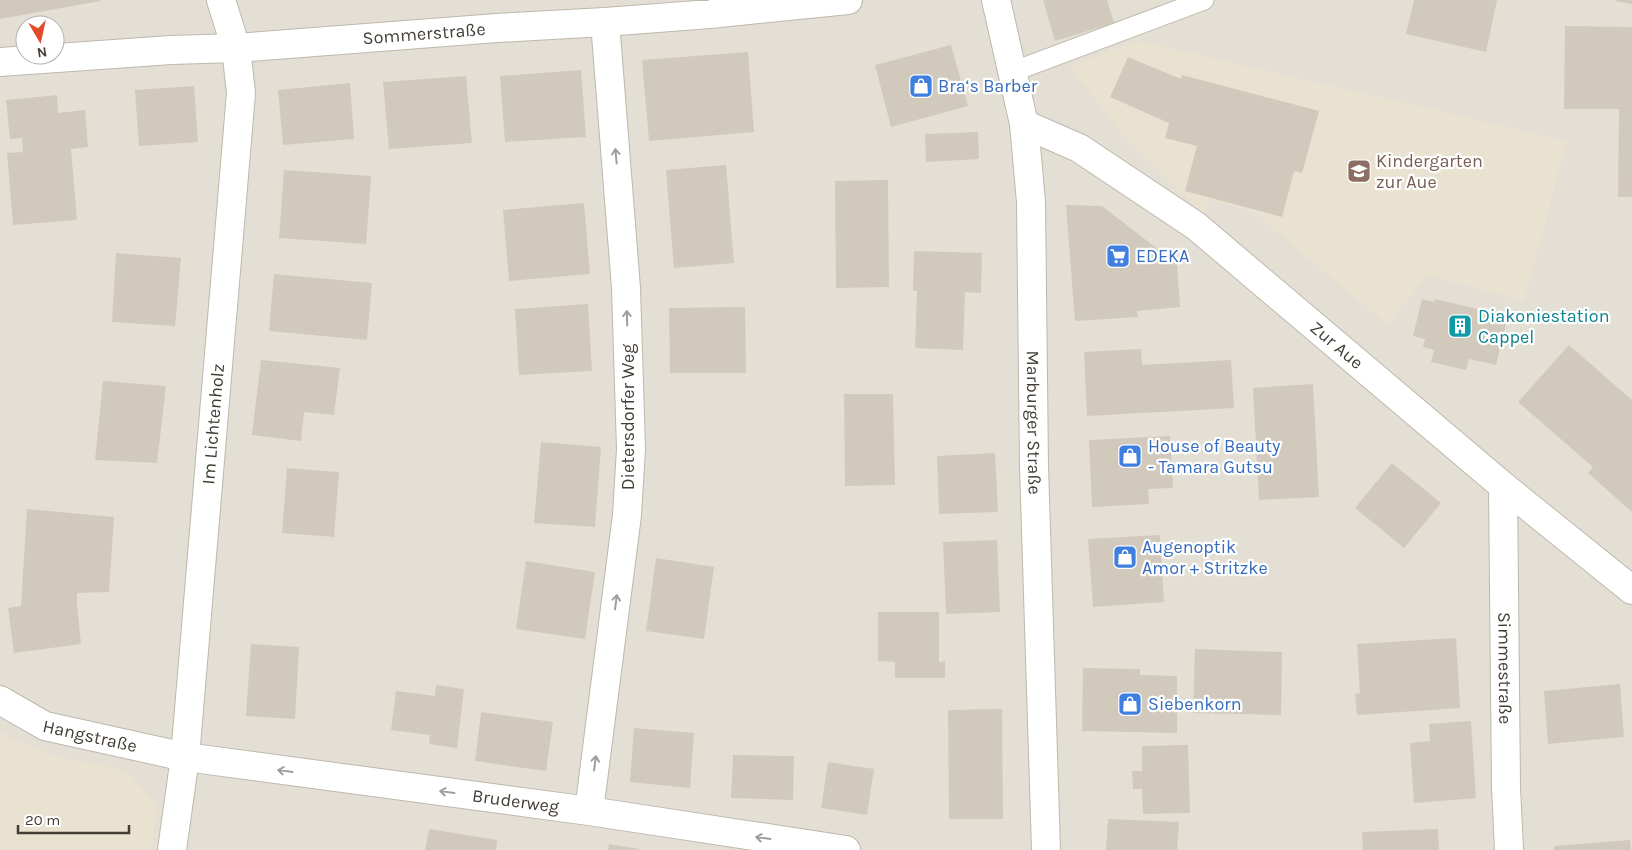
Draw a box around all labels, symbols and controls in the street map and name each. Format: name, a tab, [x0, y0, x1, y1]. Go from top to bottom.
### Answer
north arrow	[15, 15, 65, 65]
street label: Sommerstraße	[362, 18, 486, 49]
text: N	[36, 43, 48, 62]
shop icon: Bra‘s Barber	[908, 73, 934, 99]
place label: Bra‘s Barber	[938, 75, 1038, 97]
one-way arrow	[611, 148, 620, 164]
place label: Kindergarten zur Aue	[1376, 150, 1483, 193]
school or university icon: Kindergarten zur Aue	[1346, 158, 1372, 184]
supermarket icon: EDEKA	[1105, 243, 1131, 269]
place label: EDEKA	[1136, 245, 1189, 267]
place label: Diakoniestation Cappel	[1478, 305, 1610, 348]
one-way arrow	[622, 310, 632, 326]
building icon: Diakoniestation Cappel	[1447, 313, 1473, 339]
street label: Zur Aue	[1306, 316, 1368, 374]
street label: Dietersdorfer Weg	[617, 344, 639, 490]
street label: Marburger Straße	[1022, 350, 1046, 495]
street label: Im Lichtenholz	[197, 363, 229, 485]
place label: House of Beauty - Tamara Gutsu	[1148, 435, 1281, 478]
shop icon: House of Beauty - Tamara Gutsu	[1117, 443, 1143, 469]
place label: Augenoptik Amor + Stritzke	[1142, 536, 1268, 579]
shop icon: Augenoptik Amor + Stritzke	[1112, 544, 1138, 570]
one-way arrow	[611, 594, 621, 610]
street label: Simmestraße	[1493, 612, 1516, 724]
shop icon: Siebenkorn	[1117, 691, 1143, 717]
place label: Siebenkorn	[1148, 693, 1242, 715]
street label: Hangstraße	[41, 715, 139, 757]
one-way arrow	[590, 755, 600, 771]
one-way arrow	[278, 766, 294, 776]
street label: Bruderweg	[471, 785, 561, 818]
one-way arrow	[439, 787, 455, 797]
scale bar	[18, 802, 129, 834]
text: 20 m	[25, 811, 60, 829]
one-way arrow	[756, 833, 772, 843]

